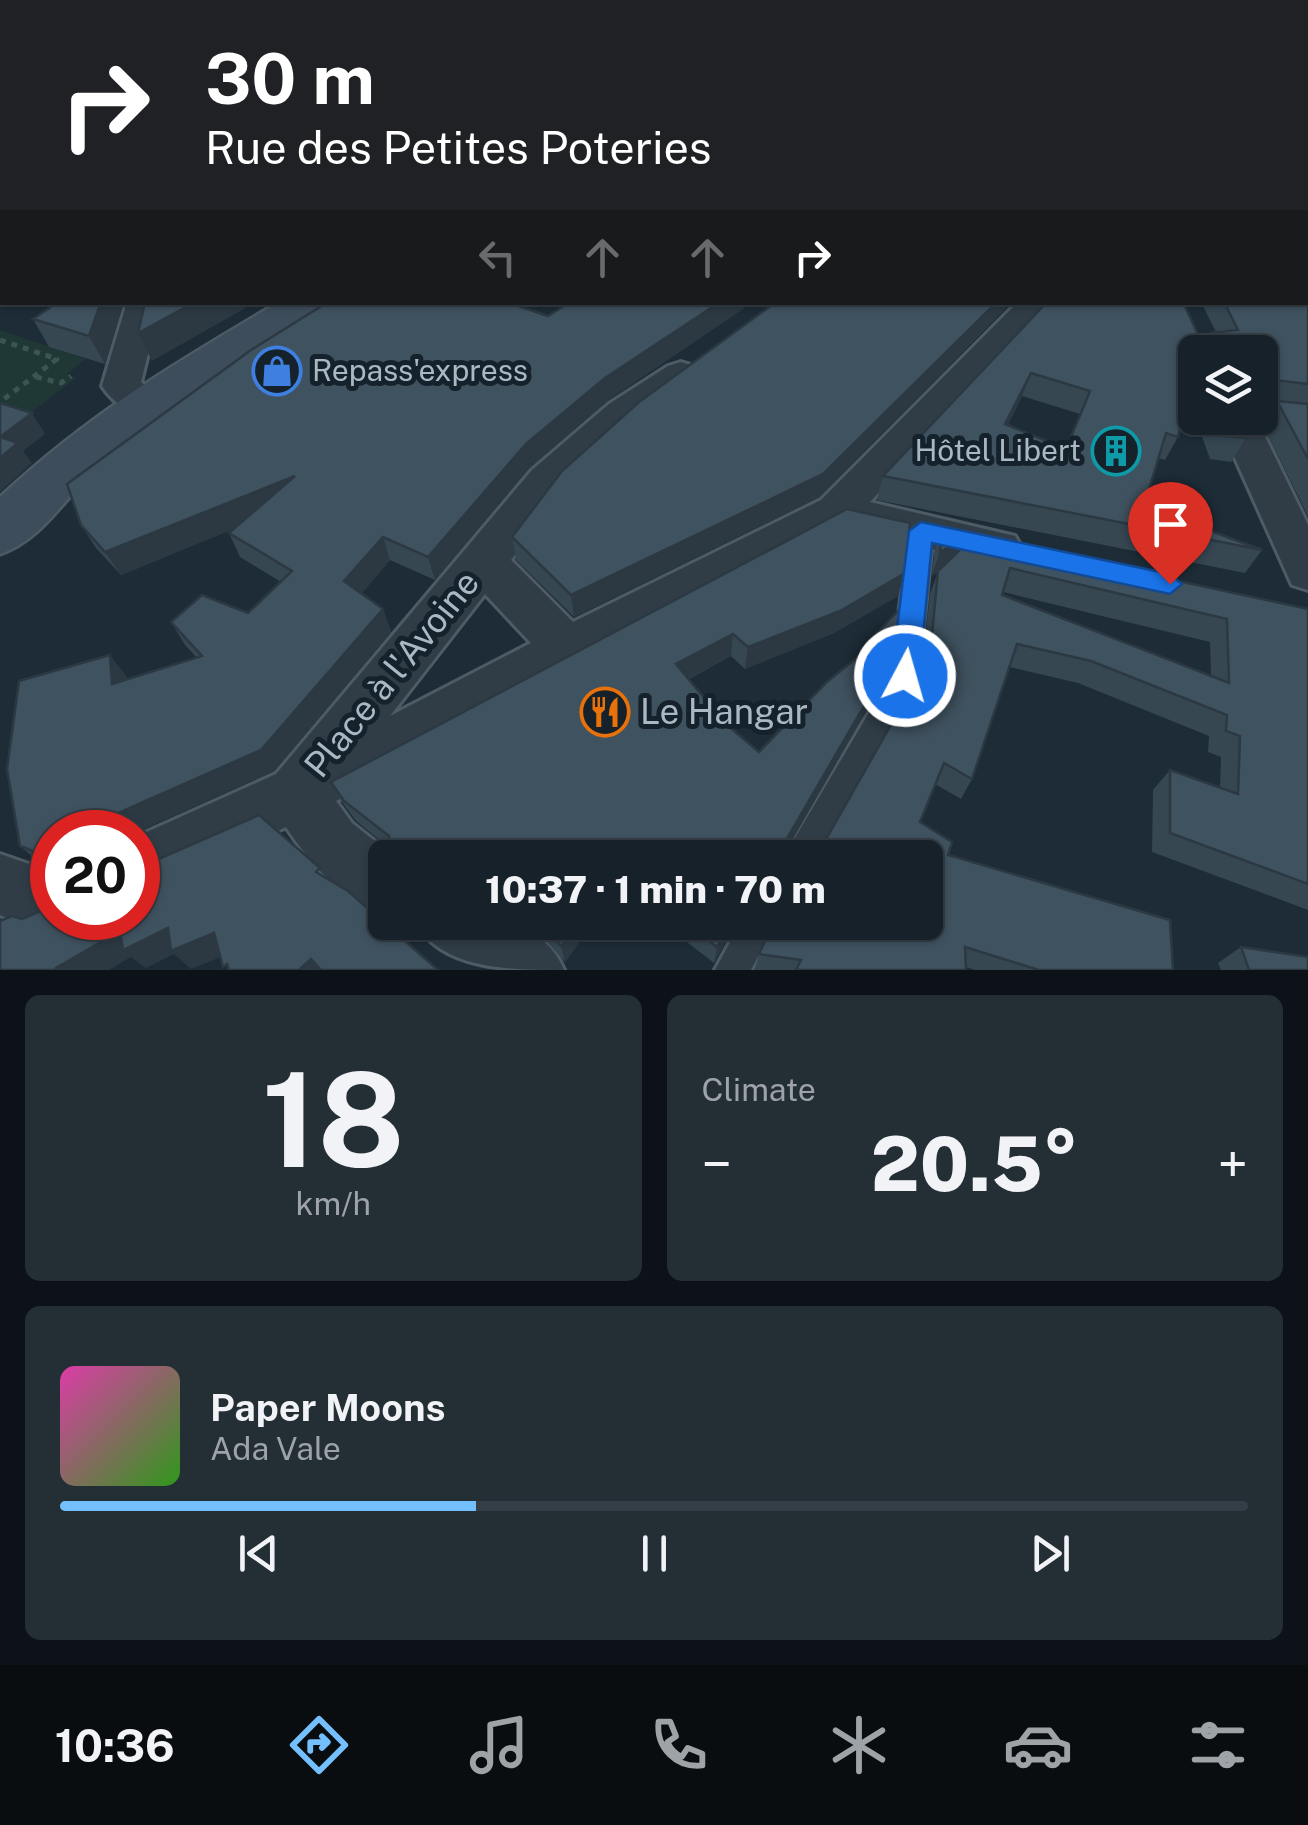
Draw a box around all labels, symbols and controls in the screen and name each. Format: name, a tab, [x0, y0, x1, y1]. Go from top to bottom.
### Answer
text: 30 m	[205, 37, 375, 120]
icon: right	[40, 40, 170, 170]
text: Rue des Petites Poteries	[205, 121, 712, 174]
icon: left	[470, 230, 525, 285]
icon: ahead	[575, 230, 630, 285]
icon: ahead	[680, 230, 735, 285]
icon: right	[785, 230, 840, 285]
map controls	[1178, 335, 1278, 435]
button: layers	[1178, 335, 1278, 435]
shop icon: Repass'express	[251, 345, 303, 397]
place label: Repass'express	[312, 352, 528, 388]
building icon: Hôtel Libert	[1090, 425, 1142, 477]
place label: Hôtel Libert	[915, 432, 1081, 468]
pin	[1128, 482, 1213, 585]
icon: arrive	[1143, 497, 1198, 552]
street label: Place à l'Avoine	[296, 562, 487, 785]
position arrow	[853, 624, 957, 728]
restaurant icon: Le Hangar	[579, 686, 631, 738]
place label: Le Hangar	[640, 691, 808, 732]
speed limit sign: 20	[30, 810, 160, 940]
text: 10:37 · 1 min · 70 m	[485, 867, 826, 912]
text: 18	[262, 1044, 405, 1196]
text: Climate	[702, 1071, 816, 1108]
text: 20.5°	[871, 1120, 1079, 1208]
text: −	[702, 1132, 732, 1196]
text: +	[1218, 1132, 1248, 1196]
text: km/h	[296, 1185, 371, 1222]
text: Paper Moons	[210, 1385, 445, 1430]
text: Ada Vale	[210, 1430, 341, 1467]
icon: previous	[231, 1526, 286, 1581]
icon: pause	[627, 1526, 682, 1581]
icon: next	[1023, 1526, 1078, 1581]
icon: directions	[284, 1710, 354, 1780]
icon: music	[464, 1710, 534, 1780]
icon: phone	[644, 1710, 714, 1780]
icon: climate	[824, 1710, 894, 1780]
icon: car	[1003, 1710, 1073, 1780]
icon: filters	[1183, 1710, 1253, 1780]
text: 10:36	[55, 1719, 175, 1772]

